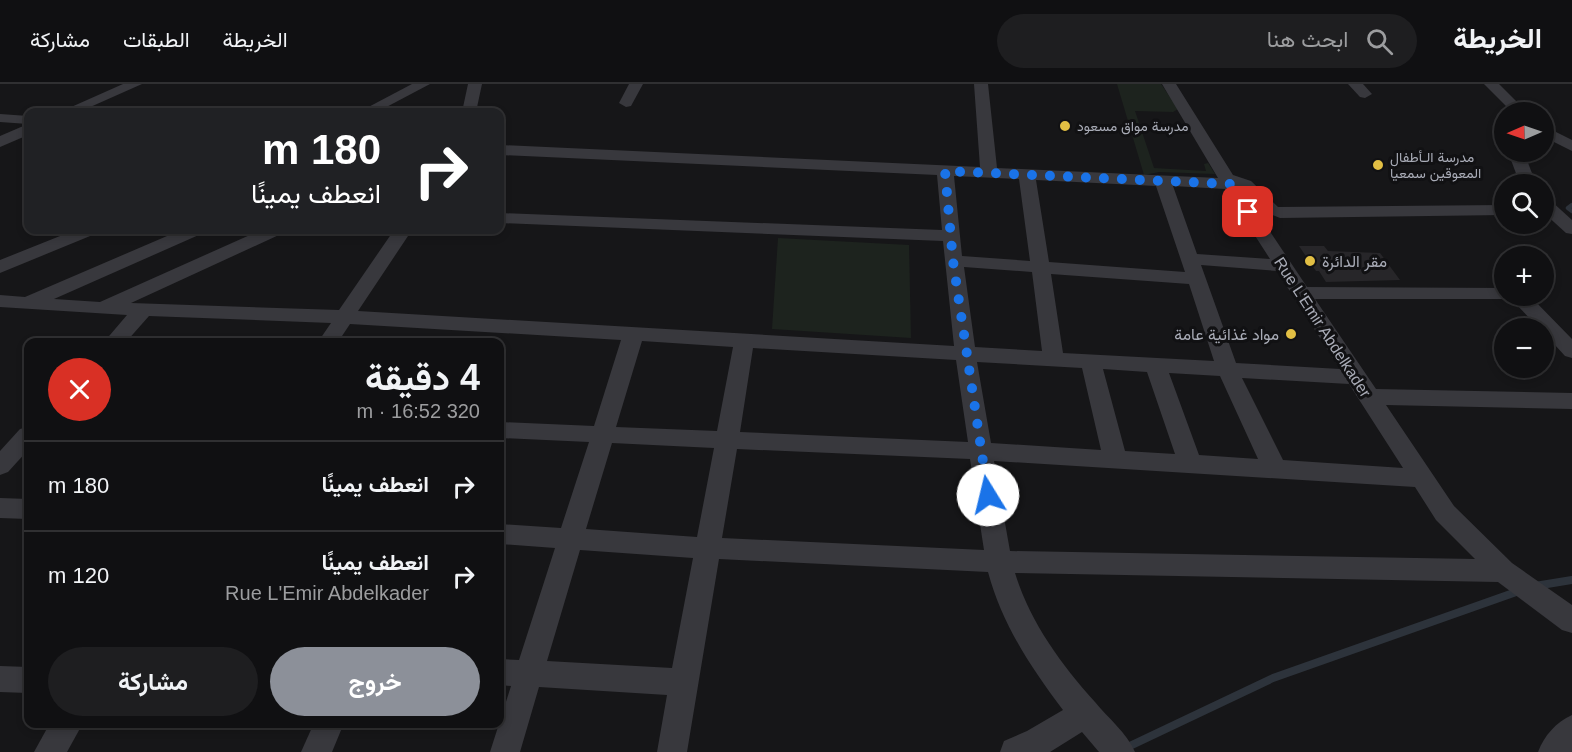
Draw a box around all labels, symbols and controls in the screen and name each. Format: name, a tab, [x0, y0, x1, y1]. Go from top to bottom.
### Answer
search box	[997, 14, 1417, 68]
text: الخريطة	[1453, 23, 1542, 54]
icon: search	[1363, 25, 1396, 58]
text: ابحث هنا	[1267, 27, 1348, 52]
text: مشاركة	[30, 28, 90, 51]
text: الطبقات	[123, 28, 190, 51]
text: الخريطة	[223, 28, 288, 51]
north arrow	[1494, 102, 1554, 162]
map controls	[1494, 102, 1554, 378]
place label: مدرسة مواق مسعود	[1077, 118, 1189, 135]
marker: مدرسة مواق مسعود	[1058, 119, 1072, 133]
text: 180 m	[262, 126, 381, 173]
icon: right	[402, 132, 480, 210]
place label: مدرسة الـأطفال المعوقين سمعيا	[1390, 149, 1481, 182]
marker: مدرسة الـأطفال المعوقين سمعيا	[1371, 158, 1385, 172]
button: search	[1494, 174, 1554, 234]
text: انعطف يمينًا	[251, 179, 381, 209]
pin	[1222, 186, 1273, 237]
icon: arrive	[1231, 195, 1264, 228]
button: +	[1494, 246, 1554, 306]
place label: مقر الدائرة	[1322, 253, 1387, 272]
street label: Rue L'Emir Abdelkader	[1271, 254, 1375, 401]
marker: مقر الدائرة	[1303, 254, 1317, 268]
button: −	[1494, 318, 1554, 378]
place label: مواد غذائية عامة	[1174, 326, 1279, 345]
marker: مواد غذائية عامة	[1284, 327, 1298, 341]
text: 4 دقيقة	[365, 357, 480, 398]
button: close	[48, 358, 111, 421]
text: 320 m · 16:52	[357, 400, 480, 422]
position arrow	[956, 463, 1020, 527]
icon: right	[447, 470, 480, 503]
text: انعطف يمينًا	[321, 472, 429, 497]
text: 180 m	[48, 473, 109, 498]
text: انعطف يمينًا	[321, 550, 429, 575]
icon: right	[447, 560, 480, 593]
text: 120 m	[48, 563, 109, 588]
text: Rue L'Emir Abdelkader	[225, 582, 429, 604]
button: مشاركة	[48, 647, 258, 716]
button: خروج	[270, 647, 480, 716]

